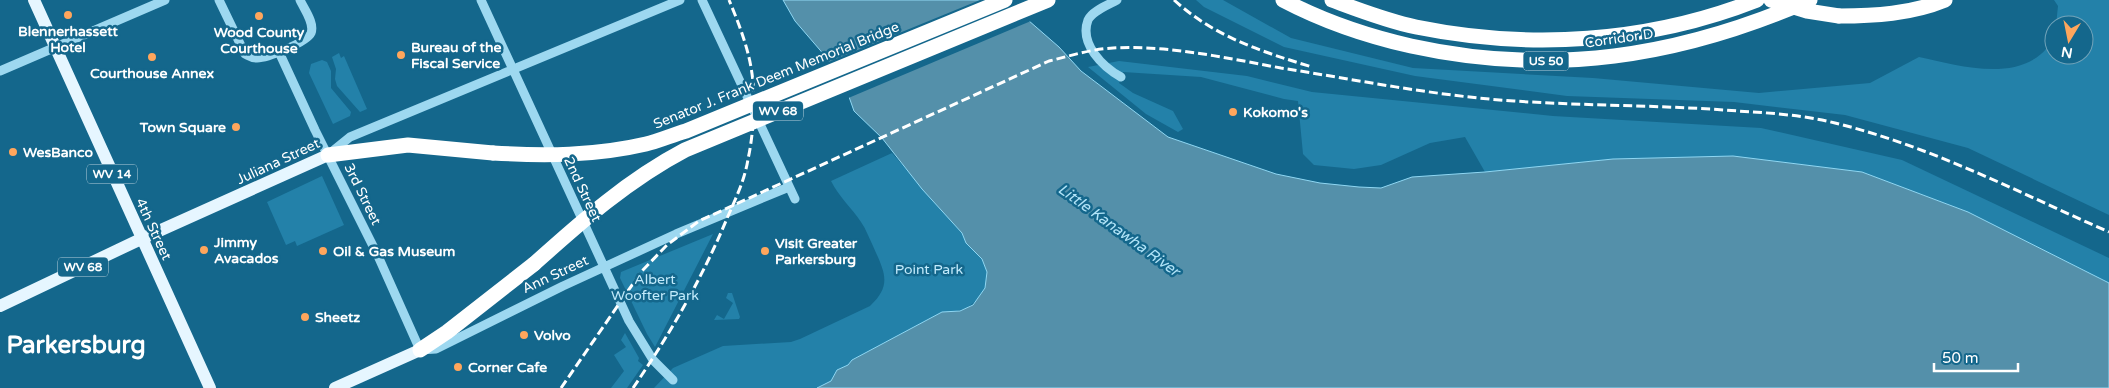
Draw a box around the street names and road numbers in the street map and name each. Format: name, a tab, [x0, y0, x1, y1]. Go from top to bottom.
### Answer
street label: Senator J. Frank Deem Memorial Bridge	[651, 18, 902, 133]
street label: Corridor D	[1584, 25, 1654, 52]
road number: US 50	[1524, 51, 1568, 70]
road number: WV 68	[753, 102, 803, 120]
street label: Juliana Street	[234, 134, 323, 188]
street label: 2nd Street	[560, 154, 605, 225]
street label: 3rd Street	[340, 161, 385, 228]
road number: WV 14	[87, 164, 137, 183]
street label: 4th Street	[132, 196, 176, 263]
street label: Ann Street	[519, 251, 592, 297]
road number: WV 68	[58, 258, 108, 276]

